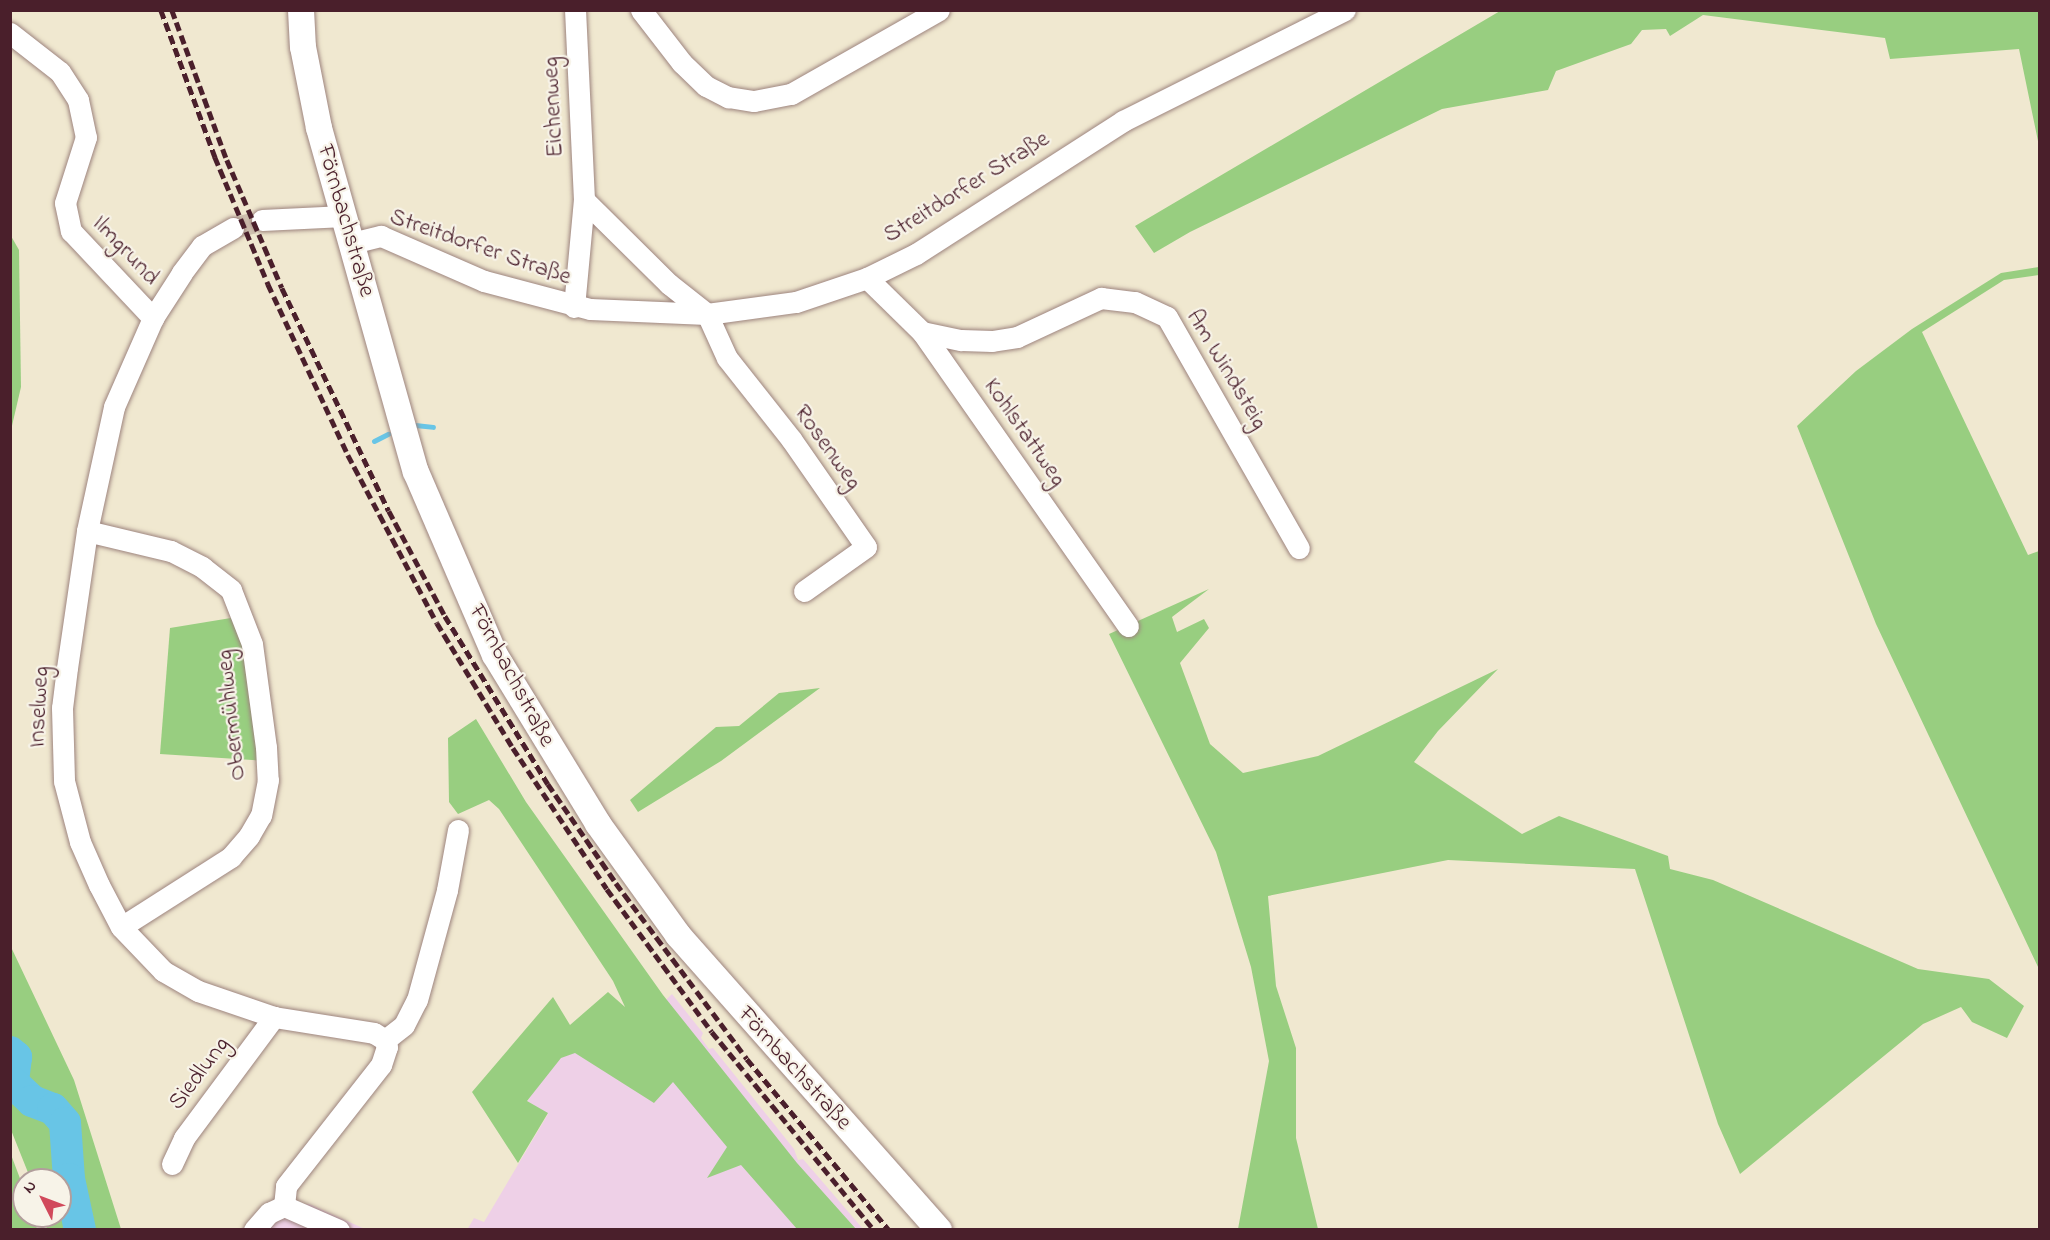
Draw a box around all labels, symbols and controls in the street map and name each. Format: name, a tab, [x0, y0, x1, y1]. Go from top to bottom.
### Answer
street label: Eichenweg	[537, 56, 571, 158]
street label: Streitdorfer Straße	[879, 125, 1055, 251]
street label: Förnbachstraße	[310, 142, 380, 300]
street label: Streitdorfer Straße	[386, 203, 574, 293]
street label: Ilmgrund	[85, 210, 165, 292]
street label: Am Windsteig	[1179, 305, 1273, 435]
street label: Kohlstattweg	[976, 373, 1072, 493]
street label: Rosenweg	[787, 400, 867, 496]
street label: Förnbachstraße	[461, 600, 561, 752]
street label: Obermühlweg	[211, 648, 253, 782]
street label: Inselweg	[23, 665, 57, 749]
street label: Förnbachstraße	[731, 1001, 857, 1137]
street label: Siedlung	[163, 1032, 237, 1116]
north arrow	[12, 1168, 72, 1228]
text: N	[18, 1175, 43, 1199]

